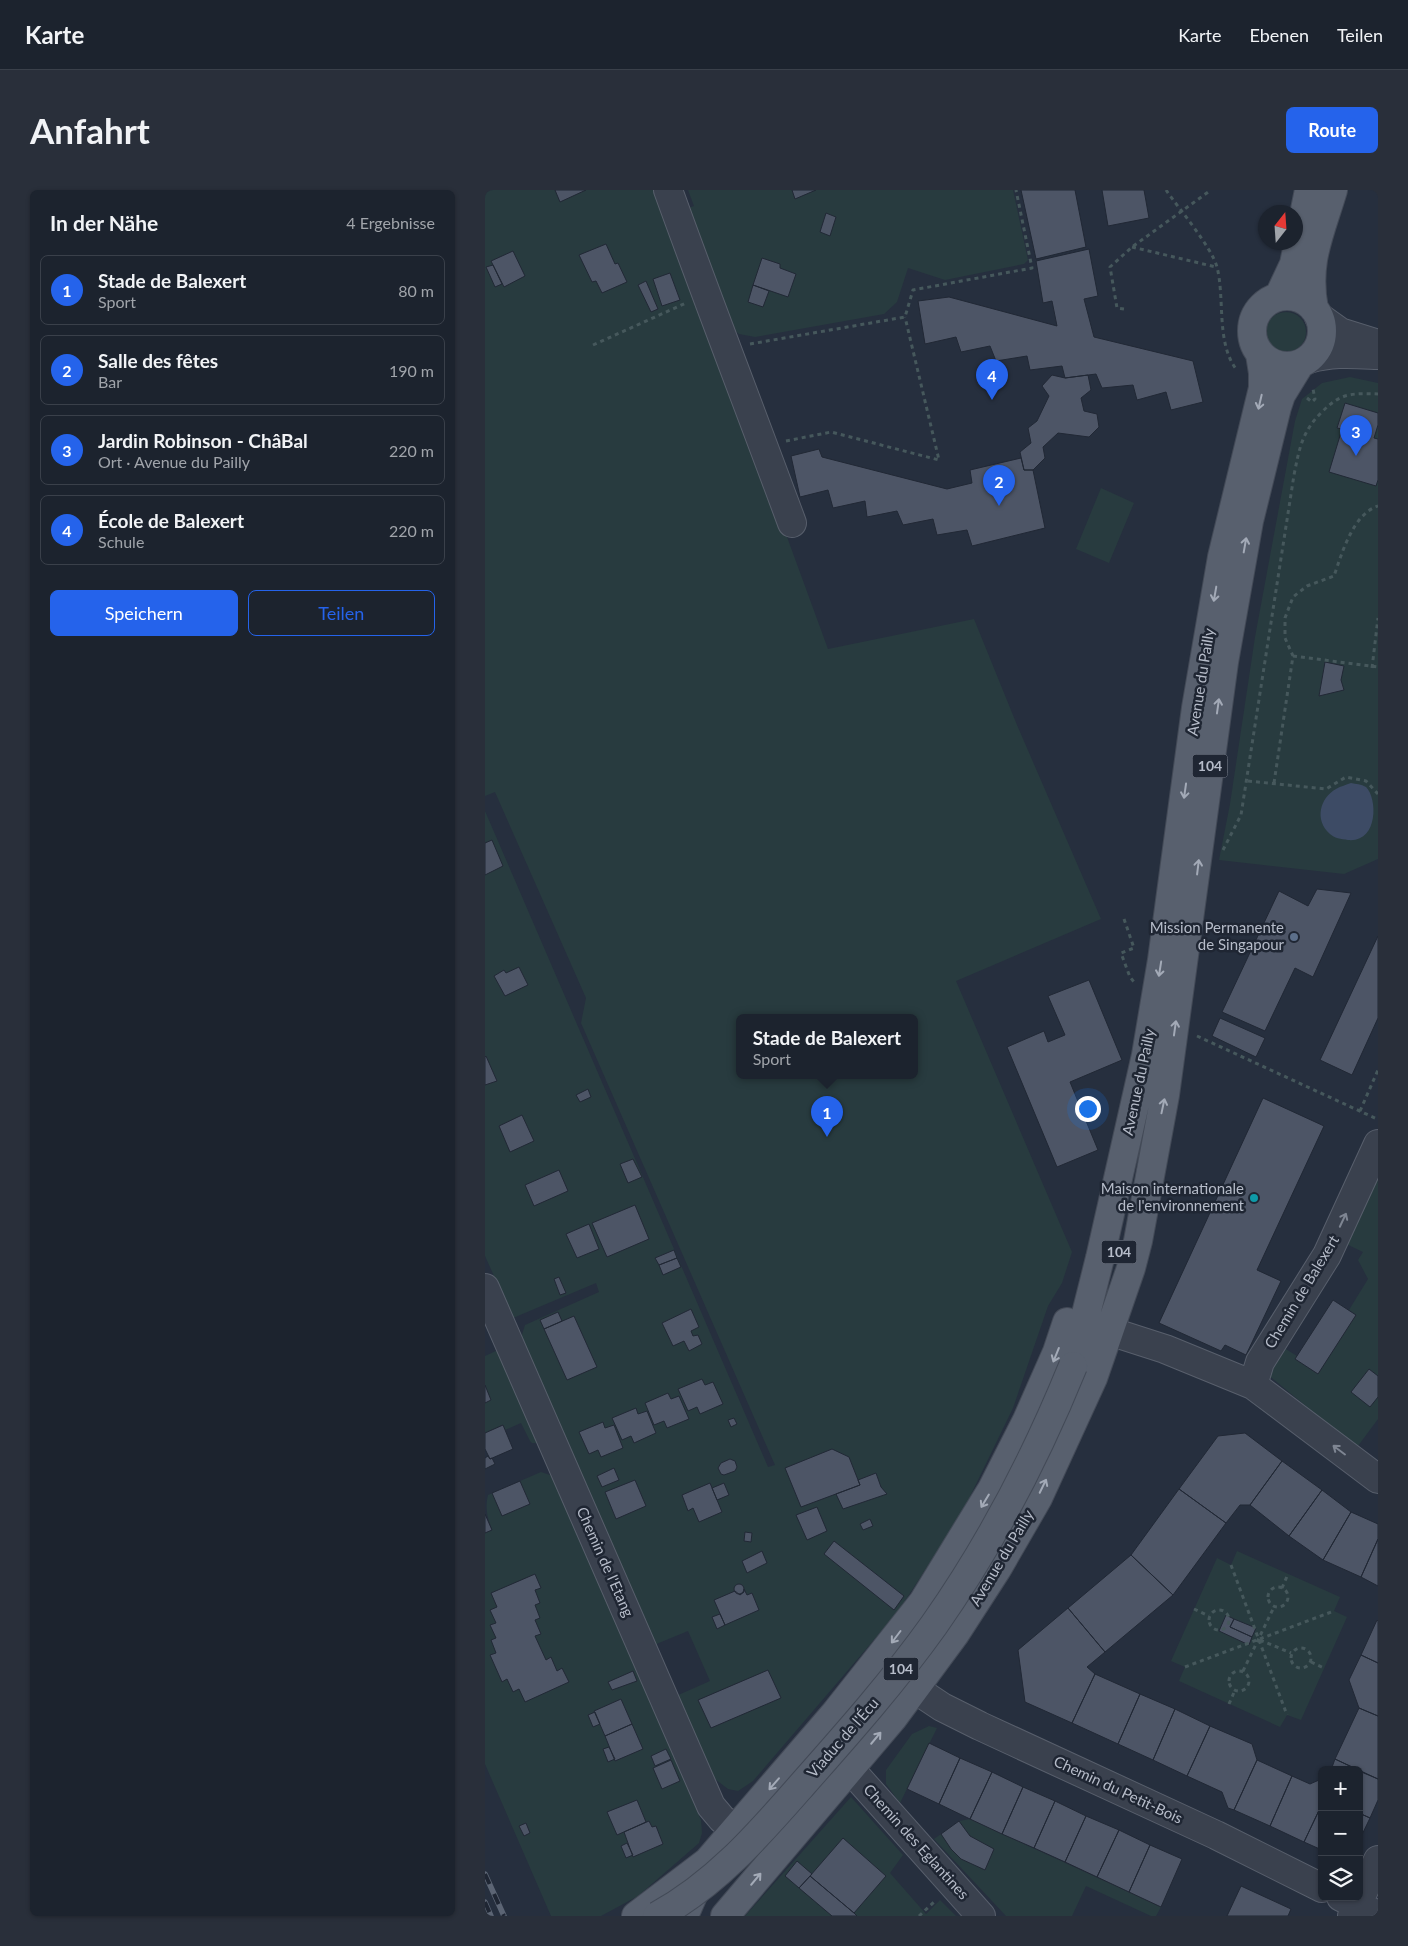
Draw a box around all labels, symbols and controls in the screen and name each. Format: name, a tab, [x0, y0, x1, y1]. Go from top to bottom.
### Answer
text: Karte	[25, 20, 84, 49]
text: Karte	[1178, 24, 1221, 46]
text: Ebenen	[1249, 24, 1309, 46]
text: Teilen	[1337, 24, 1383, 46]
button: Route	[1286, 107, 1378, 153]
text: Anfahrt	[30, 109, 150, 151]
north arrow	[1258, 205, 1303, 250]
text: In der Nähe	[50, 210, 158, 235]
text: 4 Ergebnisse	[346, 213, 435, 232]
text: Stade de Balexert	[98, 269, 246, 292]
text: 1	[62, 281, 72, 300]
text: 80 m	[398, 281, 434, 300]
text: Sport	[98, 292, 136, 311]
text: Salle des fêtes	[98, 349, 218, 372]
pin: 4	[976, 359, 1008, 400]
text: 2	[62, 361, 72, 380]
text: 190 m	[389, 361, 434, 380]
text: Bar	[98, 372, 122, 391]
one-way arrow	[1255, 394, 1264, 410]
pin: 3	[1340, 415, 1372, 456]
text: Jardin Robinson - ChâBal	[98, 429, 308, 452]
text: 3	[62, 441, 72, 460]
text: 220 m	[389, 441, 434, 460]
text: Ort · Avenue du Pailly	[98, 452, 250, 471]
pin: 2	[983, 465, 1015, 506]
text: École de Balexert	[98, 509, 244, 532]
text: 4	[62, 521, 72, 540]
text: 220 m	[389, 521, 434, 540]
text: Schule	[98, 532, 144, 551]
one-way arrow	[1240, 538, 1250, 554]
one-way arrow	[1210, 586, 1220, 602]
button: Speichern	[50, 590, 238, 636]
button: Teilen	[248, 590, 435, 636]
street label: Avenue du Pailly	[1183, 626, 1217, 737]
one-way arrow	[1213, 698, 1223, 714]
road number: 104	[1193, 754, 1227, 778]
one-way arrow	[1180, 783, 1190, 799]
one-way arrow	[1193, 859, 1203, 875]
place label: Mission Permanente de Singapour	[1150, 918, 1285, 953]
marker: Mission Permanente de Singapour	[1288, 931, 1300, 943]
one-way arrow	[1155, 961, 1165, 977]
popup	[736, 1014, 918, 1079]
one-way arrow	[1170, 1020, 1180, 1036]
text: Stade de Balexert	[753, 1026, 901, 1049]
street label: Avenue du Pailly	[1118, 1026, 1158, 1137]
text: Sport	[753, 1049, 791, 1068]
pin: 1	[811, 1096, 843, 1137]
your location	[1075, 1096, 1101, 1122]
one-way arrow	[1159, 1098, 1168, 1114]
place label: Maison internationale de l'environnement	[1101, 1179, 1245, 1214]
marker: Maison internationale de l'environnement	[1248, 1192, 1260, 1204]
one-way arrow	[1339, 1213, 1349, 1228]
street label: Chemin de Balexert	[1260, 1231, 1342, 1351]
road number: 104	[1101, 1240, 1137, 1264]
one-way arrow	[1050, 1347, 1060, 1362]
one-way arrow	[1332, 1445, 1346, 1455]
one-way arrow	[1039, 1479, 1049, 1494]
one-way arrow	[979, 1494, 989, 1508]
street label: Chemin de l'Etang	[574, 1504, 638, 1620]
street label: Avenue du Pailly	[965, 1506, 1037, 1609]
one-way arrow	[891, 1630, 901, 1644]
road number: 104	[883, 1658, 919, 1680]
street label: Viaduc de l'Écu	[803, 1694, 882, 1781]
one-way arrow	[870, 1731, 882, 1744]
street label: Chemin du Petit-Bois	[1051, 1751, 1186, 1827]
map controls	[1318, 1766, 1363, 1901]
button: +	[1318, 1766, 1363, 1811]
one-way arrow	[768, 1777, 780, 1790]
street label: Chemin des Eglantines	[860, 1780, 973, 1903]
button: −	[1318, 1811, 1363, 1856]
button: layers	[1318, 1856, 1363, 1901]
one-way arrow	[751, 1873, 762, 1886]

